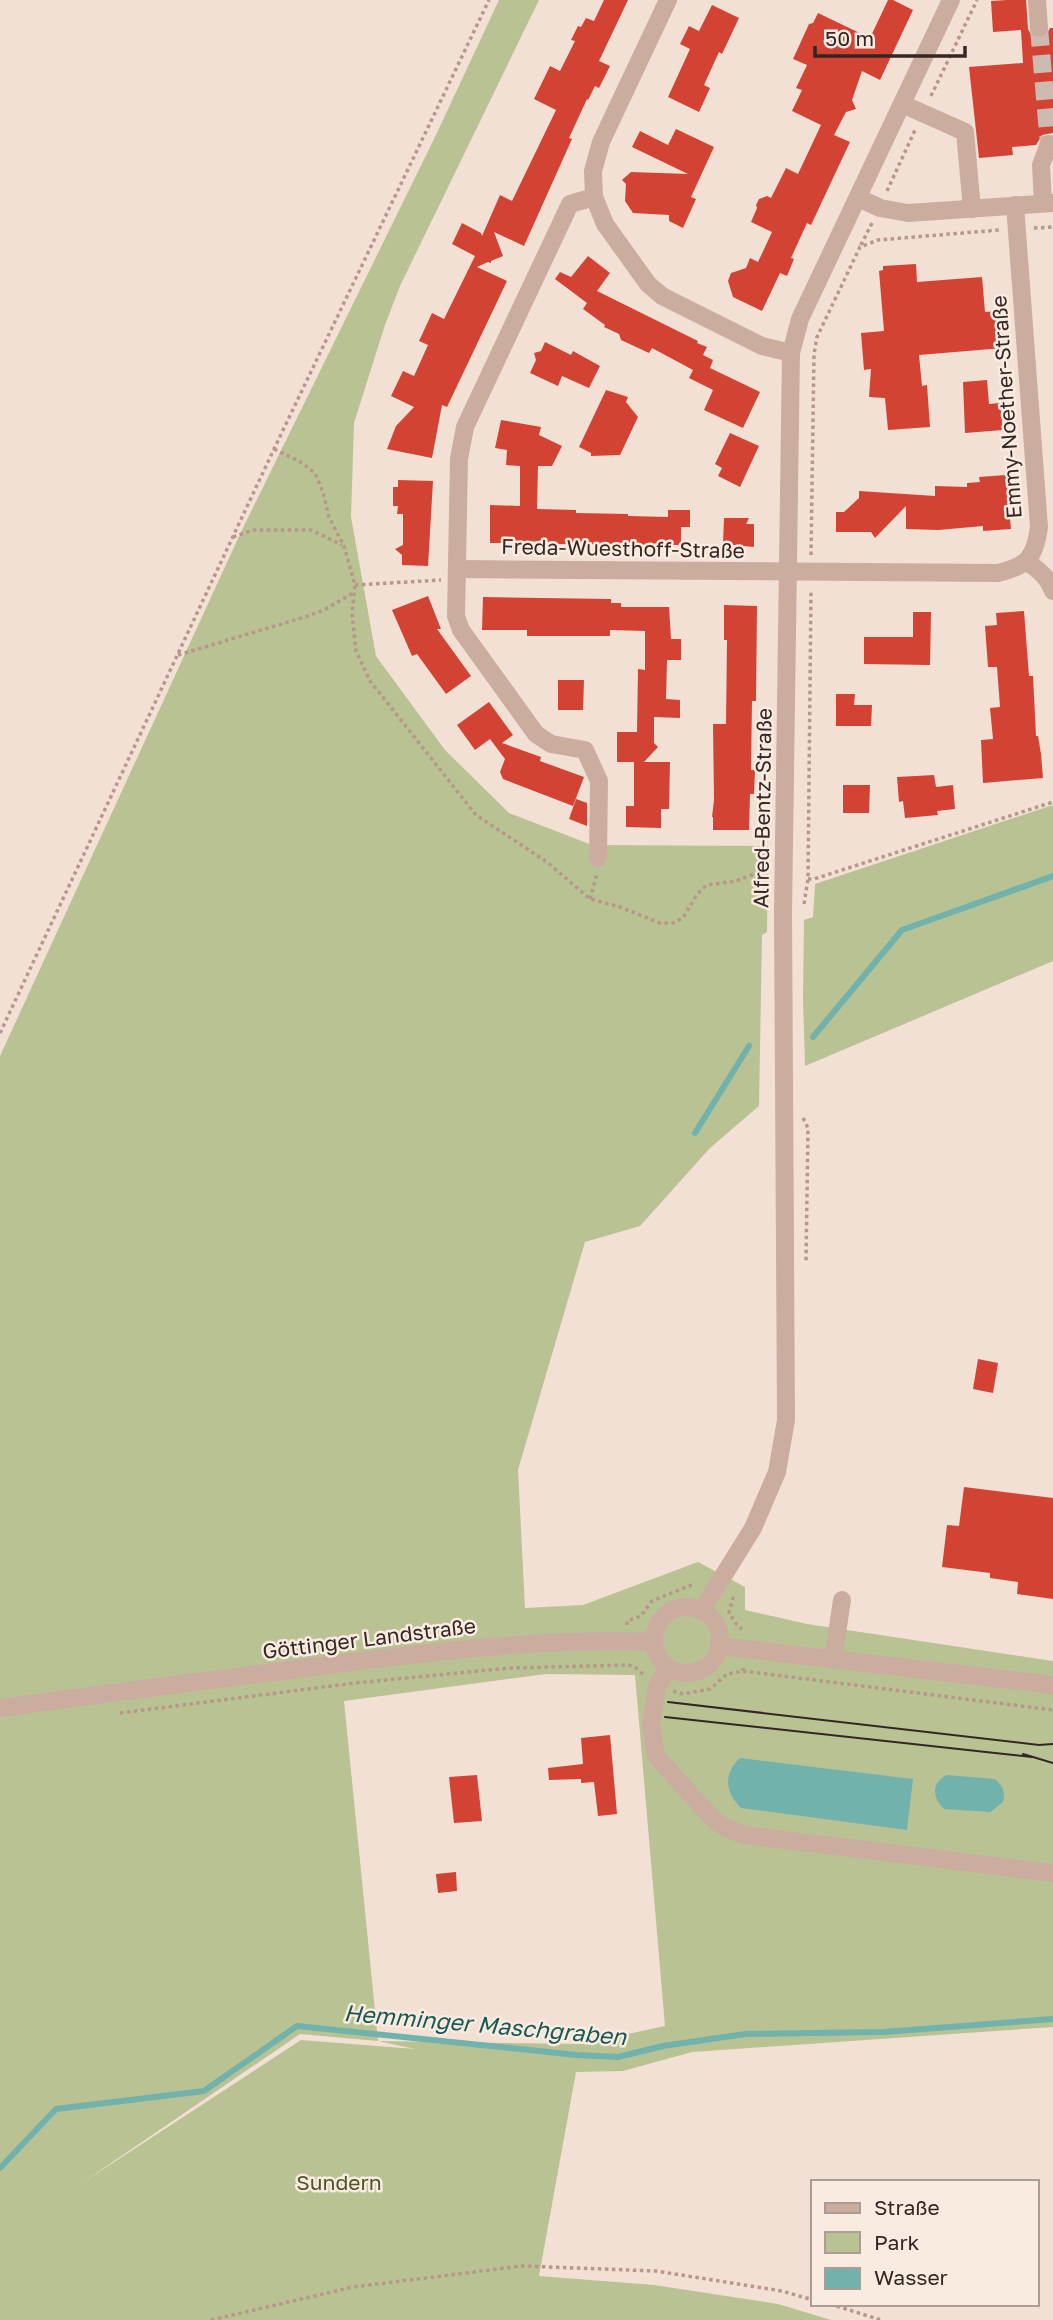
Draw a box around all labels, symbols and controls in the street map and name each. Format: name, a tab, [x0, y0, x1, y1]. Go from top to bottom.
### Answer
scale bar	[815, 14, 965, 58]
text: 50 m	[825, 25, 874, 51]
street label: Emmy-Noether-Straße	[985, 295, 1027, 519]
street label: Freda-Wuesthoff-Straße	[501, 533, 745, 563]
street label: Alfred-Bentz-Straße	[747, 708, 777, 908]
street label: Göttinger Landstraße	[261, 1612, 477, 1664]
water label: Hemminger Maschgraben	[343, 1998, 628, 2050]
park label: Sundern	[296, 2169, 382, 2195]
legend	[811, 2180, 1039, 2306]
text: Straße	[874, 2194, 940, 2220]
text: Park	[874, 2229, 920, 2255]
text: Wasser	[874, 2264, 948, 2290]

